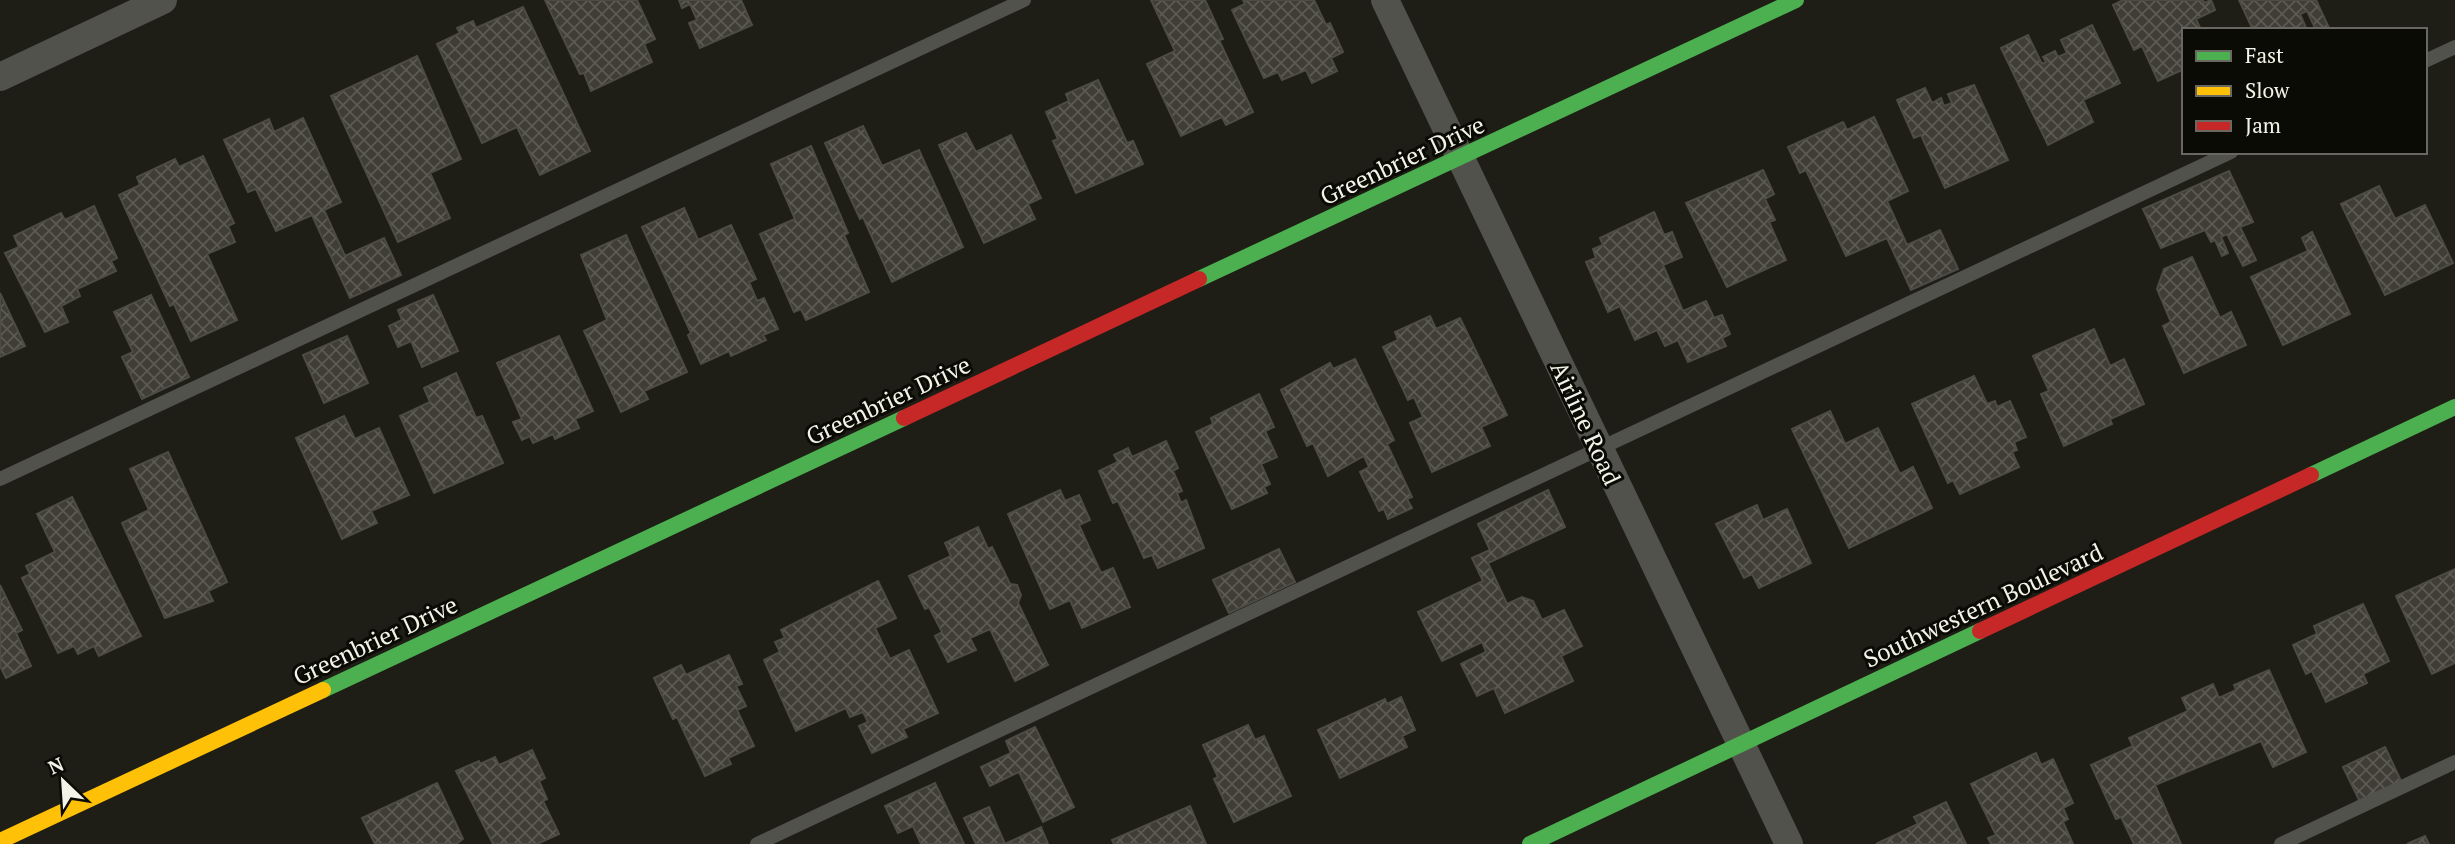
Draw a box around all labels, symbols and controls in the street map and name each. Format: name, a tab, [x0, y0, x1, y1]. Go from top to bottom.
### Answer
legend	[2182, 28, 2427, 154]
text: Fast	[2245, 41, 2284, 69]
text: Slow	[2245, 76, 2290, 104]
street label: Greenbrier Drive	[1315, 108, 1489, 212]
text: Jam	[2245, 111, 2281, 139]
street label: Greenbrier Drive	[801, 348, 975, 452]
street label: Airline Road	[1543, 356, 1629, 490]
street label: Southwestern Boulevard	[1858, 535, 2108, 675]
street label: Greenbrier Drive	[288, 588, 462, 692]
north arrow	[28, 746, 98, 816]
text: N	[44, 751, 68, 780]

